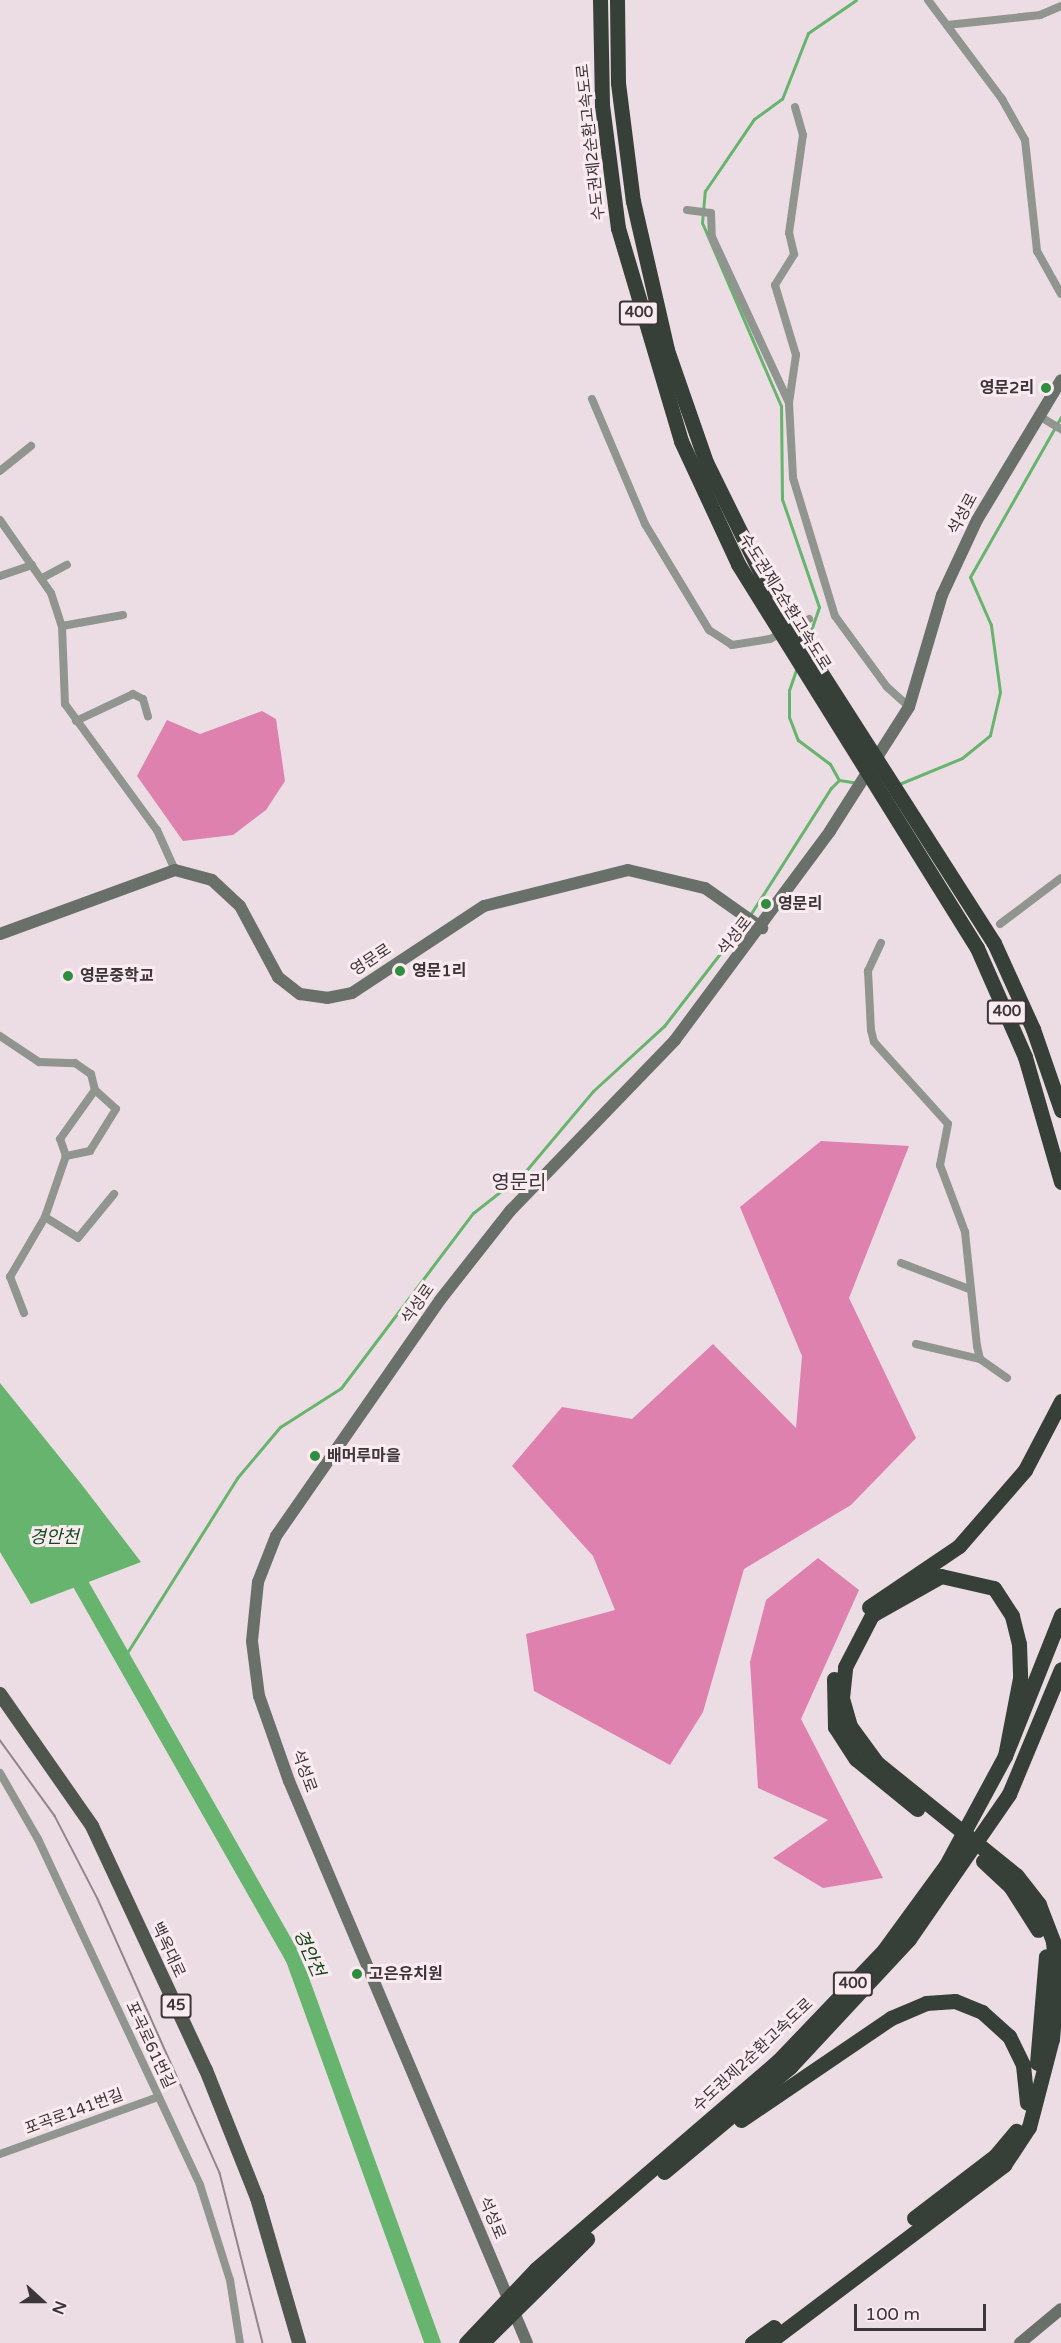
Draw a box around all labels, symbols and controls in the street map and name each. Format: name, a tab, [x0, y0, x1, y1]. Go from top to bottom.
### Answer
street label: 수도권제2순환고속도로	[573, 63, 609, 221]
road number: 400	[618, 301, 660, 325]
place label: 영문2리	[980, 378, 1034, 398]
marker: 영문2리	[1039, 381, 1053, 395]
street label: 석성로	[944, 490, 982, 538]
street label: 수도권제2순환고속도로	[735, 530, 835, 674]
place label: 영문리	[778, 894, 822, 914]
marker: 영문리	[759, 897, 773, 911]
street label: 석성로	[714, 913, 756, 959]
street label: 영문로	[347, 940, 395, 980]
place label: 영문1리	[412, 961, 466, 981]
marker: 영문1리	[393, 964, 407, 978]
place label: 영문중학교	[80, 966, 154, 986]
marker: 영문중학교	[61, 969, 75, 983]
road number: 400	[986, 1000, 1028, 1024]
district label: 영문리	[491, 1171, 547, 1195]
street label: 석성로	[397, 1280, 439, 1328]
place label: 배머루마을	[327, 1446, 401, 1466]
marker: 배머루마을	[308, 1449, 322, 1463]
water label: 경안천	[29, 1526, 79, 1548]
street label: 석성로	[287, 1747, 321, 1795]
street label: 백옥대로	[147, 1919, 189, 1981]
water label: 경안천	[289, 1926, 329, 1980]
place label: 고은유치원	[369, 1964, 443, 1984]
marker: 고은유치원	[350, 1967, 364, 1981]
road number: 400	[832, 1972, 874, 1996]
road number: 45	[160, 1994, 192, 2018]
street label: 수도권제2순환고속도로	[689, 1994, 817, 2116]
street label: 포곡로61번길	[122, 1998, 178, 2092]
street label: 포곡로141번길	[22, 2085, 126, 2139]
street label: 석성로	[475, 2194, 509, 2242]
north arrow	[12, 2271, 72, 2331]
scale bar	[857, 2292, 989, 2330]
text: N	[47, 2298, 70, 2317]
text: 100 m	[865, 2303, 920, 2325]

